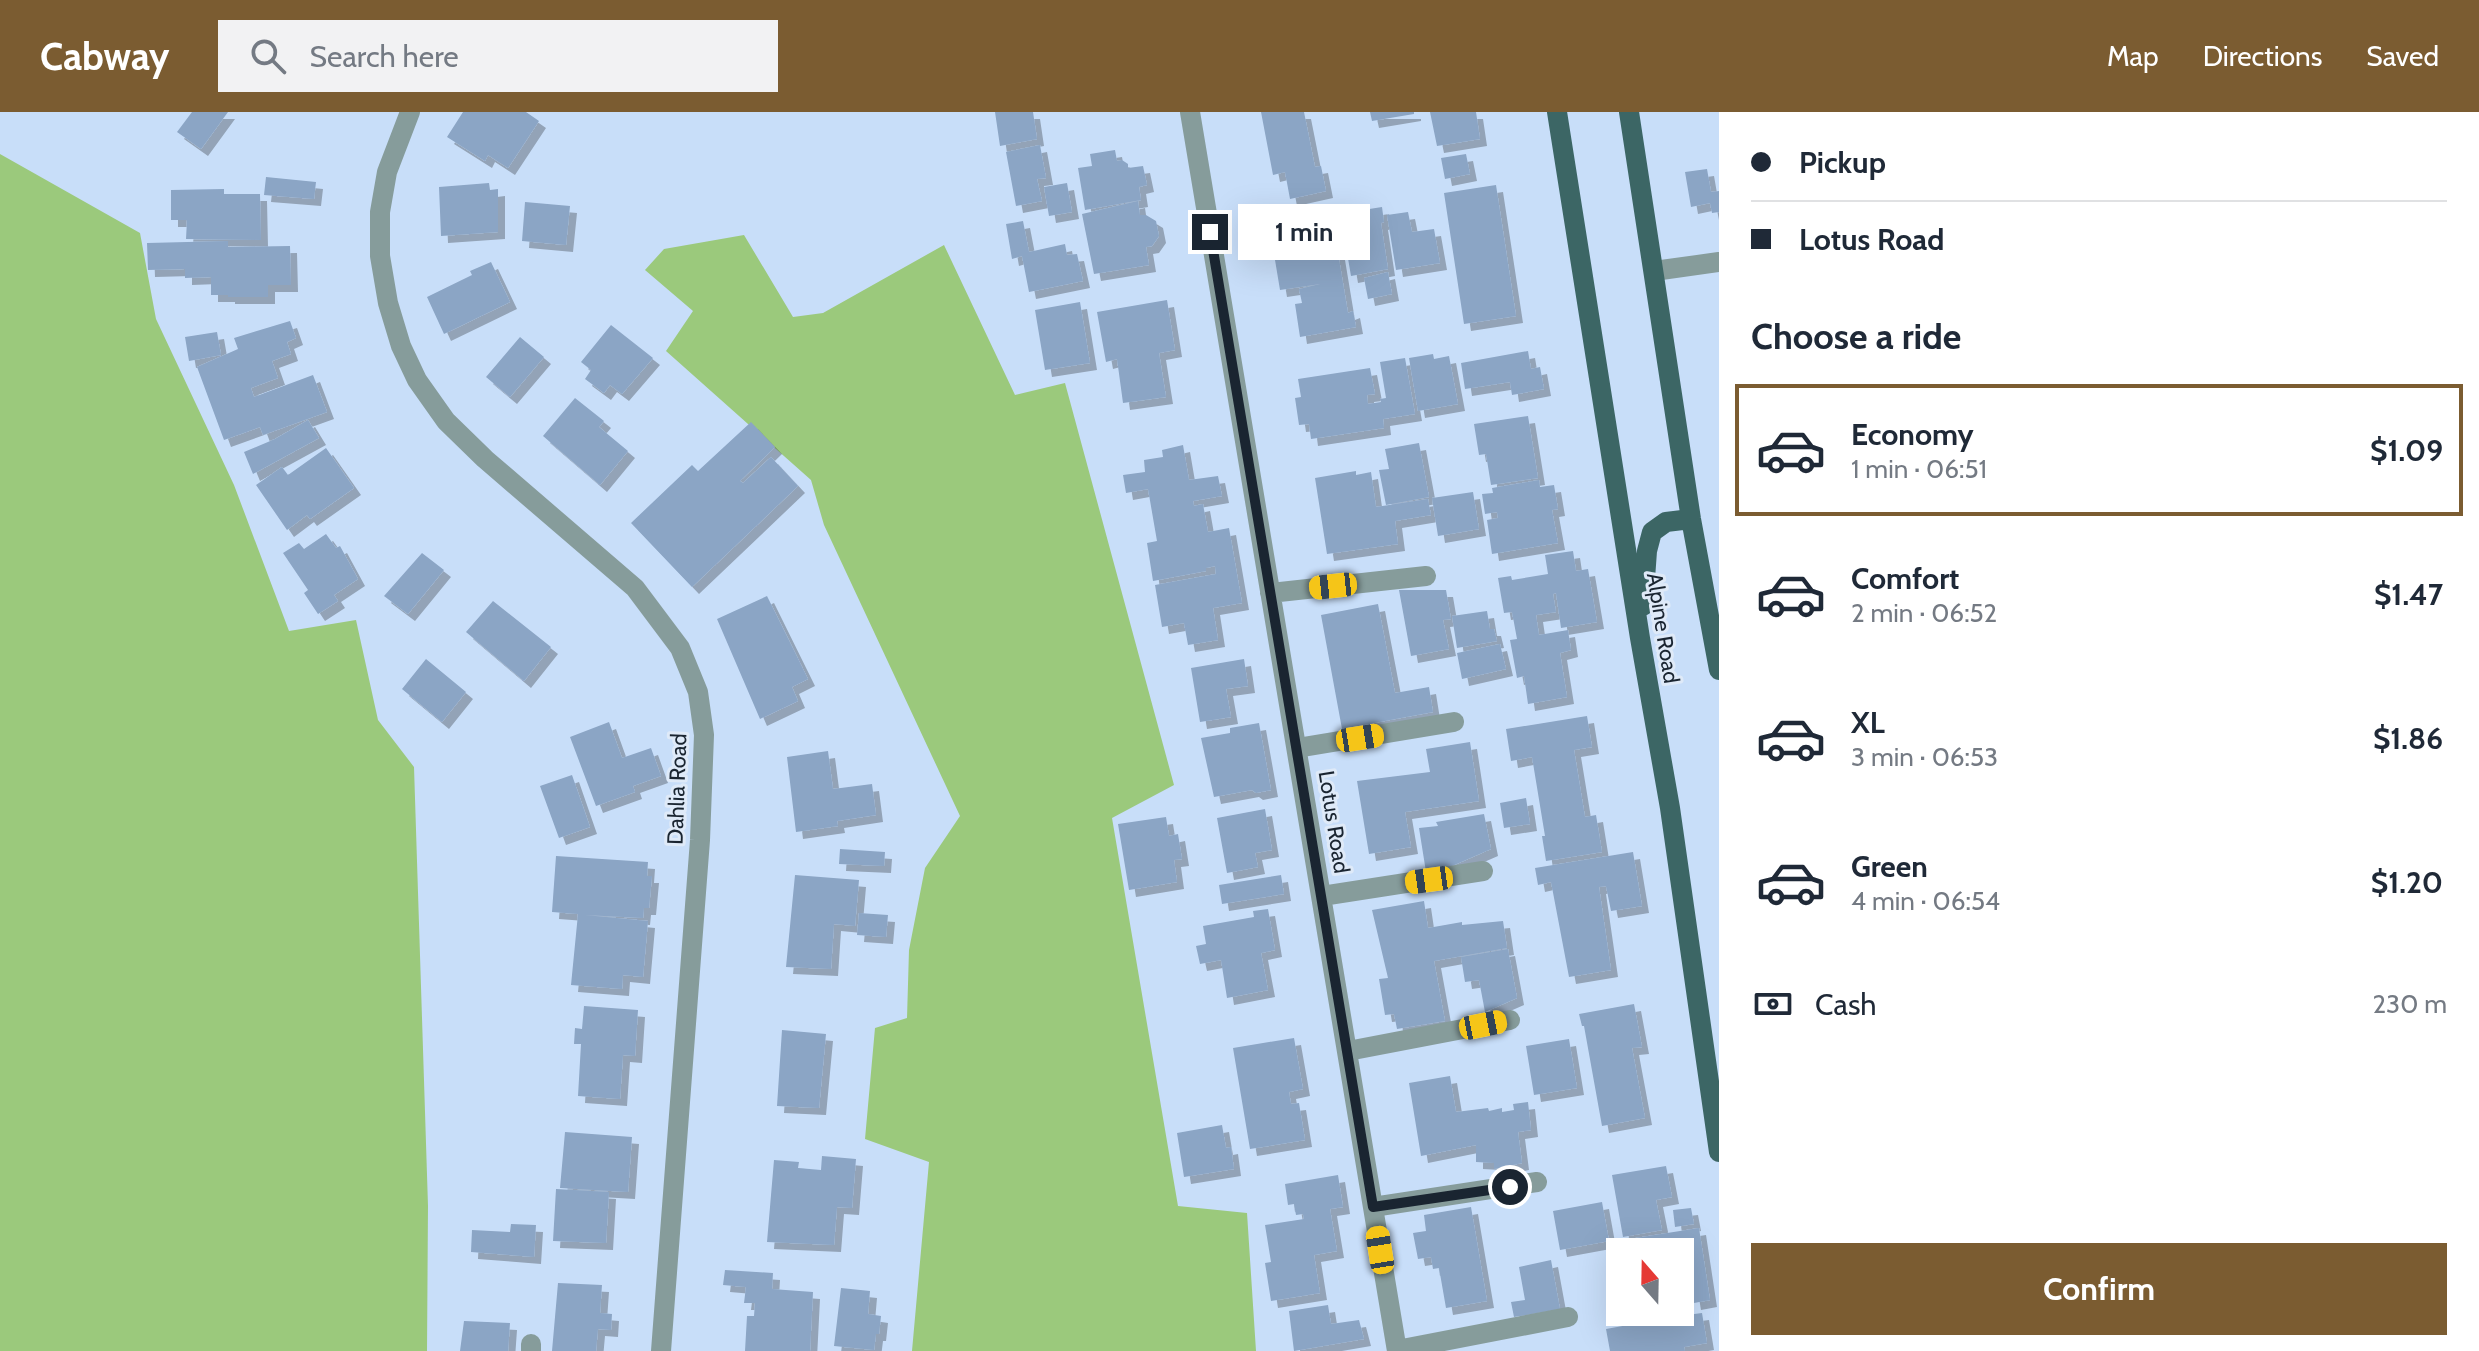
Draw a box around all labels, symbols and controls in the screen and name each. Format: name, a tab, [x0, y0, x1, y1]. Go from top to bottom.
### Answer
search box	[218, 20, 778, 92]
text: Cabway	[40, 33, 170, 80]
icon: search	[246, 34, 290, 78]
text: Search here	[310, 38, 459, 75]
text: Map	[2107, 39, 2159, 73]
text: Directions	[2203, 39, 2322, 73]
text: Saved	[2366, 39, 2439, 73]
text: Pickup	[1799, 144, 1886, 181]
callout: 1 min	[1238, 204, 1370, 260]
route end	[1192, 214, 1228, 250]
text: 1 min	[1275, 216, 1333, 248]
text: Lotus Road	[1799, 221, 1944, 258]
text: Choose a ride	[1751, 314, 1961, 358]
icon: car	[1755, 414, 1827, 486]
text: Economy	[1851, 416, 1974, 453]
text: $1.09	[2370, 432, 2443, 469]
text: 1 min · 06:51	[1851, 453, 1987, 485]
icon: car	[1755, 558, 1827, 630]
text: Comfort	[1851, 560, 1959, 597]
street label: Alpine Road	[1641, 571, 1685, 685]
car	[1308, 572, 1358, 600]
text: $1.47	[2374, 576, 2443, 613]
text: 2 min · 06:52	[1851, 597, 1997, 629]
icon: car	[1755, 702, 1827, 774]
text: XL	[1851, 704, 1885, 741]
text: $1.86	[2373, 720, 2443, 757]
car	[1334, 722, 1386, 754]
street label: Dahlia Road	[662, 733, 692, 845]
text: 3 min · 06:53	[1851, 741, 1998, 773]
street label: Lotus Road	[1313, 769, 1355, 875]
icon: car	[1755, 846, 1827, 918]
text: Green	[1851, 848, 1928, 885]
text: $1.20	[2371, 864, 2443, 901]
car	[1404, 865, 1454, 895]
text: 4 min · 06:54	[1851, 885, 2000, 917]
icon: cash	[1751, 982, 1795, 1026]
text: Cash	[1815, 986, 1877, 1023]
text: 230 m	[2373, 988, 2447, 1020]
car	[1457, 1009, 1509, 1041]
route start	[1492, 1169, 1528, 1205]
car	[1364, 1224, 1396, 1276]
north arrow	[1606, 1238, 1694, 1326]
map controls	[1606, 1238, 1694, 1326]
button: Confirm	[1751, 1243, 2447, 1335]

